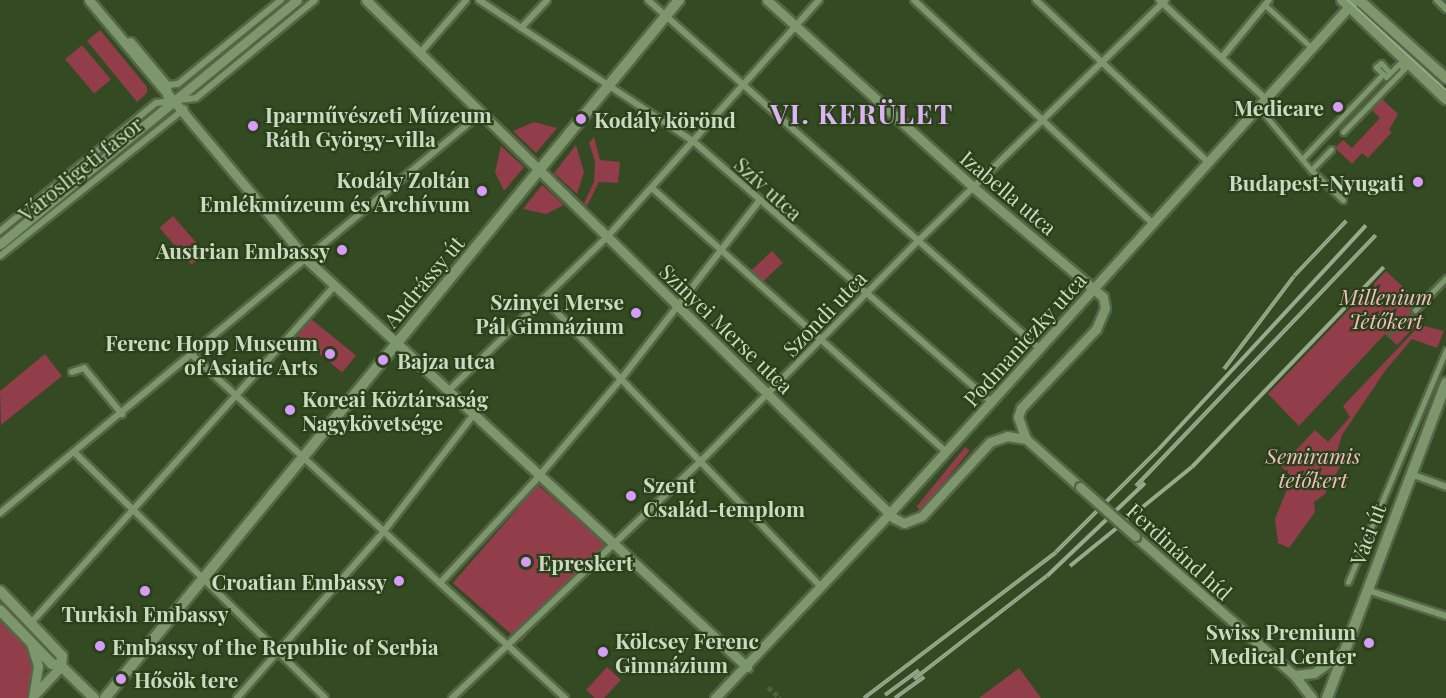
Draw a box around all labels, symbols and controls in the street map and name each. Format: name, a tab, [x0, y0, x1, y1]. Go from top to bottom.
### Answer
place label: Medicare	[1234, 94, 1324, 120]
district label: VI. KERÜLET	[770, 98, 954, 130]
marker: Medicare	[1329, 98, 1347, 116]
place label: Iparművészeti Múzeum Ráth György-villa	[265, 101, 492, 151]
place label: Kodály körönd	[594, 106, 737, 132]
street label: Városligeti fasor	[13, 110, 147, 226]
marker: Kodály körönd	[572, 110, 590, 128]
marker: Iparművészeti Múzeum Ráth György-villa	[246, 119, 260, 133]
street label: Izabella utca	[956, 144, 1062, 240]
street label: Szív utca	[730, 151, 808, 225]
place label: Kodály Zoltán Emlékmúzeum és Archívum	[199, 166, 470, 216]
place label: Budapest-Nyugati	[1229, 169, 1404, 195]
marker: Budapest-Nyugati	[1409, 173, 1427, 191]
marker: Kodály Zoltán Emlékmúzeum és Archívum	[475, 184, 489, 198]
street label: Andrássy út	[377, 230, 469, 332]
place label: Austrian Embassy	[156, 237, 330, 263]
marker: Austrian Embassy	[335, 243, 349, 257]
street label: Szinyei Merse utca	[655, 258, 799, 398]
street label: Szondi utca	[777, 265, 871, 361]
street label: Podmaniczky utca	[957, 267, 1091, 411]
park label: Millenium Tetőkert	[1340, 283, 1432, 333]
place label: Szinyei Merse Pál Gimnázium	[475, 288, 624, 338]
marker: Szinyei Merse Pál Gimnázium	[629, 306, 643, 320]
place label: Ferenc Hopp Museum of Asiatic Arts	[105, 329, 318, 379]
marker: Ferenc Hopp Museum of Asiatic Arts	[323, 347, 337, 361]
place label: Bajza utca	[397, 347, 495, 373]
marker: Bajza utca	[374, 351, 392, 369]
place label: Koreai Köztársaság Nagykövetsége	[302, 385, 488, 435]
marker: Koreai Köztársaság Nagykövetsége	[283, 403, 297, 417]
park label: Semiramis tetőkert	[1266, 442, 1360, 492]
place label: Szent Család-templom	[643, 471, 805, 521]
marker: Szent Család-templom	[624, 489, 638, 503]
street label: Ferdinánd híd	[1122, 497, 1238, 605]
street label: Váci út	[1344, 500, 1390, 568]
place label: Epreskert	[538, 549, 633, 575]
marker: Epreskert	[519, 555, 533, 569]
place label: Croatian Embassy	[211, 568, 387, 594]
marker: Croatian Embassy	[392, 574, 406, 588]
marker: Turkish Embassy	[138, 584, 152, 598]
place label: Turkish Embassy	[61, 600, 229, 626]
place label: Swiss Premium Medical Center	[1206, 618, 1356, 668]
place label: Kölcsey Ferenc Gimnázium	[615, 627, 760, 677]
place label: Embassy of the Republic of Serbia	[112, 633, 440, 659]
marker: Swiss Premium Medical Center	[1360, 634, 1378, 652]
marker: Embassy of the Republic of Serbia	[93, 639, 107, 653]
marker: Kölcsey Ferenc Gimnázium	[596, 645, 610, 659]
place label: Hősök tere	[134, 666, 239, 692]
marker: Hősök tere	[112, 670, 130, 688]

